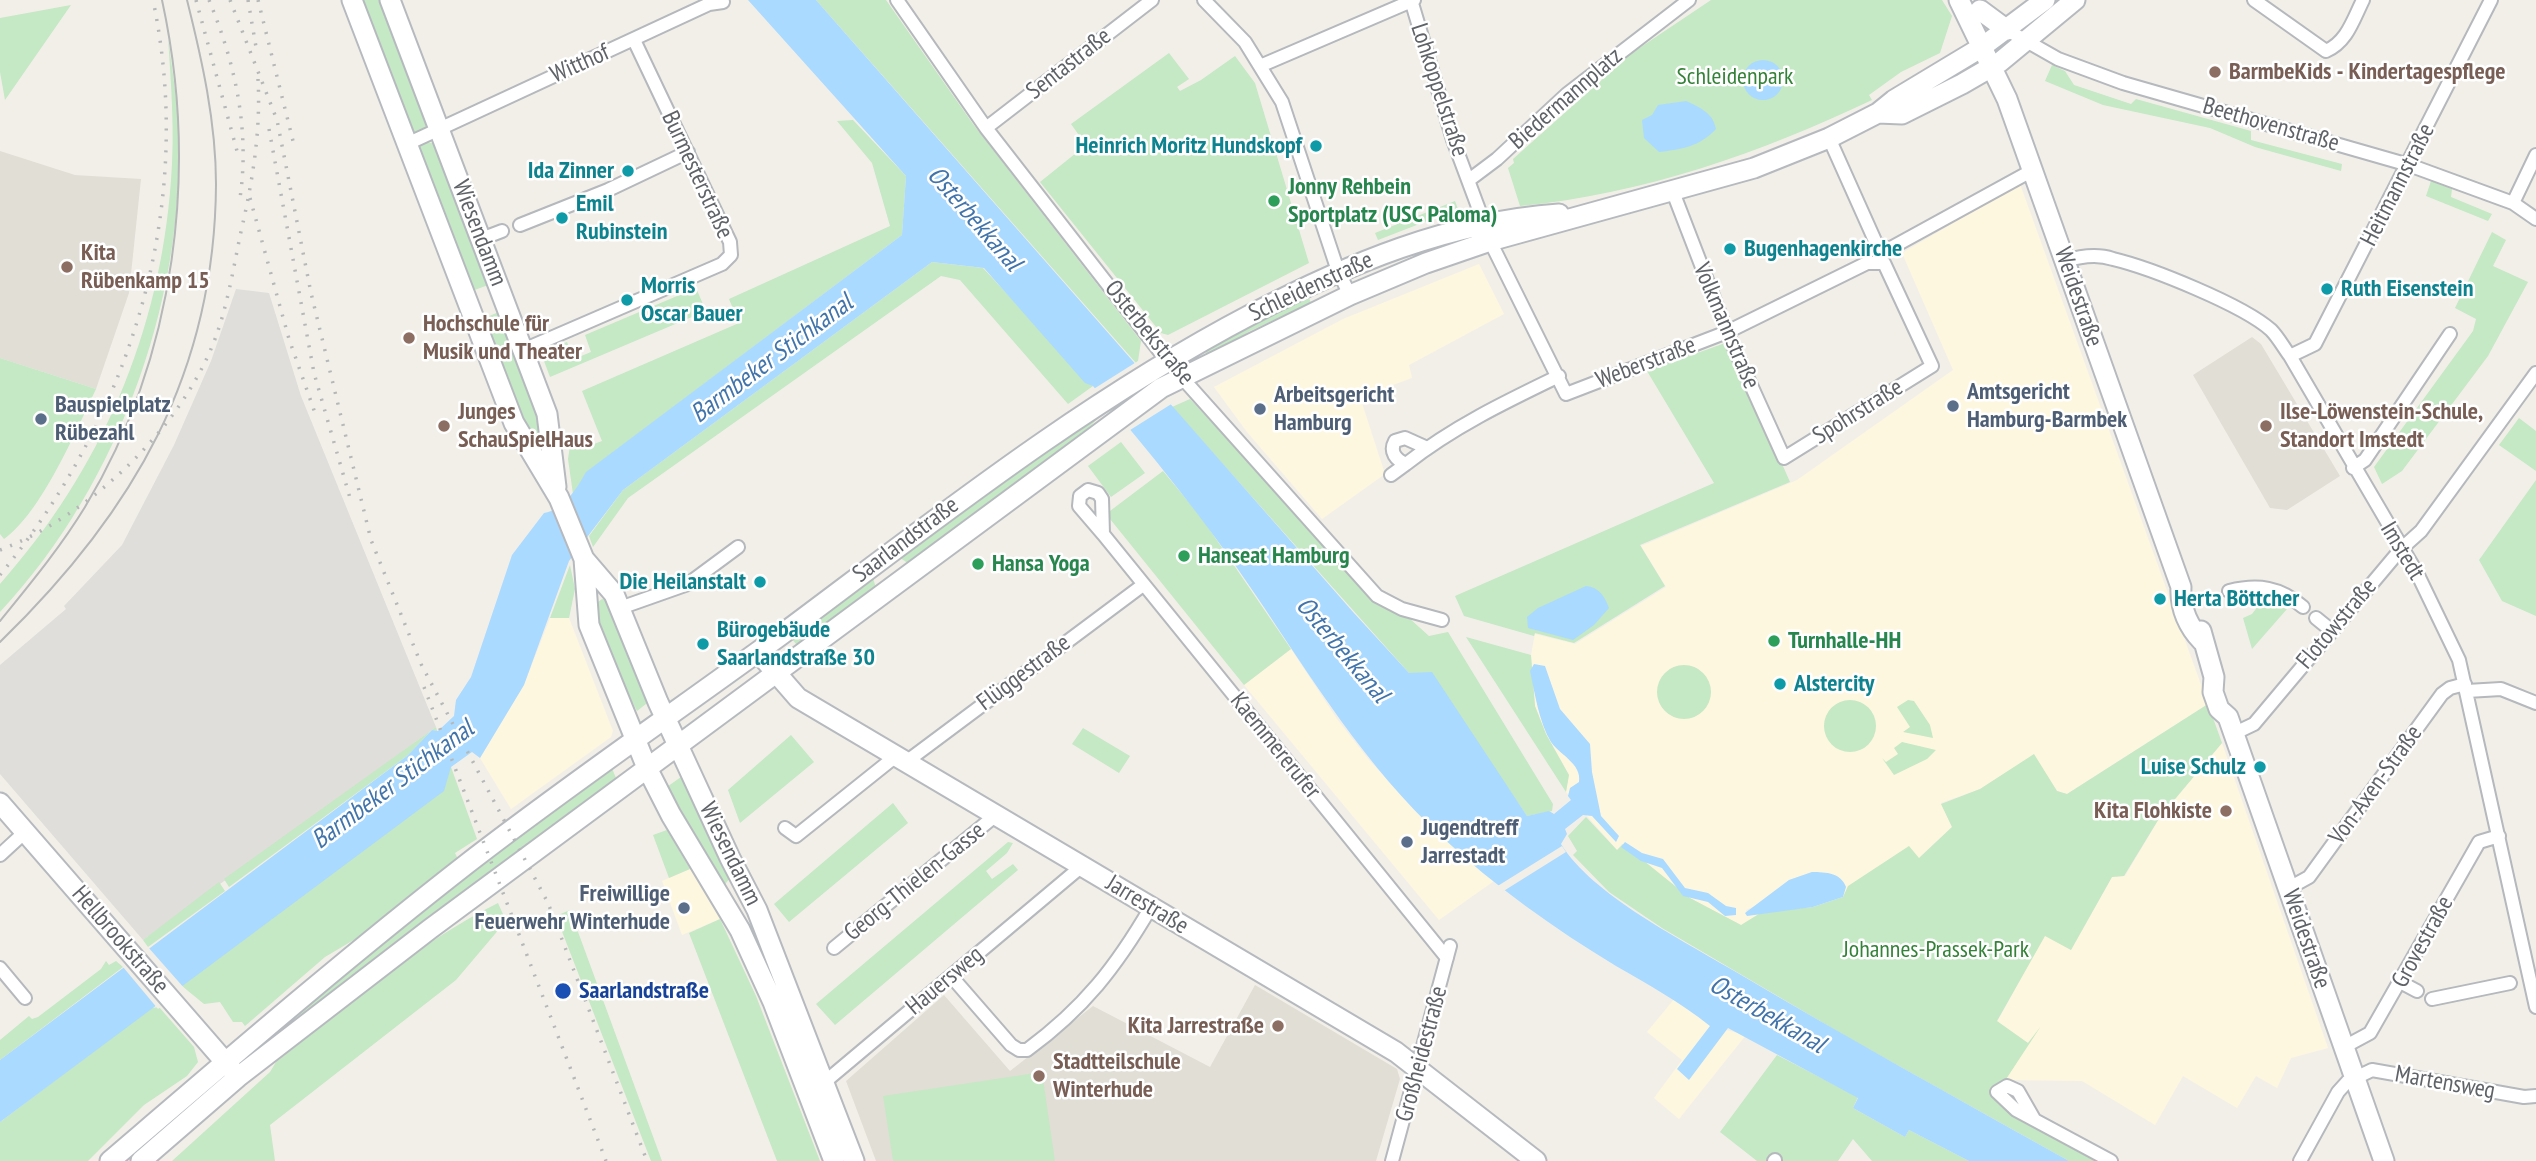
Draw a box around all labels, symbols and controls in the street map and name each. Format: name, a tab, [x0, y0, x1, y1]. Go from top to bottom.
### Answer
street label: Lohkoppelstraße	[1404, 20, 1474, 160]
street label: Sentastraße	[1021, 22, 1117, 106]
street label: Witthof	[546, 38, 614, 90]
street label: Biedermannplatz	[1504, 42, 1628, 156]
place label: BarmbeKids - Kindertagespflege	[2229, 58, 2506, 86]
park label: Schleidenpark	[1677, 63, 1793, 91]
marker: BarmbeKids - Kindertagespflege	[2207, 64, 2223, 80]
street label: Beethovenstraße	[2200, 92, 2342, 158]
street label: Burmesterstraße	[655, 107, 739, 243]
street label: Heitmannstraße	[2355, 119, 2441, 251]
place label: Heinrich Moritz Hundskopf	[1076, 132, 1302, 160]
marker: Heinrich Moritz Hundskopf	[1308, 138, 1324, 154]
place label: Ida Zinner	[528, 157, 614, 185]
water label: Osterbekkanal	[920, 160, 1028, 278]
marker: Ida Zinner	[620, 163, 636, 179]
place label: Jonny Rehbein Sportplatz (USC Paloma)	[1288, 173, 1497, 229]
street label: Wiesendamm	[446, 176, 512, 290]
place label: Emil Rubinstein	[576, 190, 667, 246]
marker: Jonny Rehbein Sportplatz (USC Paloma)	[1266, 193, 1282, 209]
marker: Emil Rubinstein	[554, 210, 570, 226]
place label: Bugenhagenkirche	[1744, 235, 1902, 263]
place label: Kita Rübenkamp 15	[81, 239, 210, 295]
marker: Bugenhagenkirche	[1722, 241, 1738, 257]
street label: Weidestraße	[2048, 244, 2108, 350]
street label: Schleidenstraße	[1244, 246, 1378, 328]
marker: Kita Rübenkamp 15	[59, 259, 75, 275]
street label: Volkmannstraße	[1687, 259, 1765, 393]
place label: Morris Oscar Bauer	[641, 272, 743, 328]
street label: Osterbekstraße	[1098, 275, 1200, 391]
place label: Ruth Eisenstein	[2341, 275, 2473, 303]
marker: Ruth Eisenstein	[2319, 281, 2335, 297]
water label: Barmbeker Stichkanal	[685, 288, 859, 430]
marker: Morris Oscar Bauer	[619, 292, 635, 308]
place label: Hochschule für Musik und Theater	[423, 310, 582, 366]
marker: Hochschule für Musik und Theater	[401, 330, 417, 346]
street label: Weberstraße	[1592, 331, 1700, 395]
street label: Spohrstraße	[1808, 373, 1908, 451]
place label: Amtsgericht Hamburg-Barmbek	[1967, 378, 2127, 434]
place label: Arbeitsgericht Hamburg	[1274, 381, 1394, 437]
place label: Bauspielplatz Rübezahl	[55, 391, 171, 447]
place label: Junges SchauSpielHaus	[458, 398, 593, 454]
marker: Amtsgericht Hamburg-Barmbek	[1945, 398, 1961, 414]
place label: Ilse-Löwenstein-Schule, Standort Imstedt	[2280, 398, 2483, 454]
marker: Arbeitsgericht Hamburg	[1252, 401, 1268, 417]
marker: Bauspielplatz Rübezahl	[33, 411, 49, 427]
marker: Junges SchauSpielHaus	[436, 418, 452, 434]
marker: Ilse-Löwenstein-Schule, Standort Imstedt	[2258, 418, 2274, 434]
street label: Saarlandstraße	[848, 491, 964, 589]
street label: Imstedt	[2374, 517, 2430, 585]
place label: Hanseat Hamburg	[1198, 542, 1350, 570]
marker: Hanseat Hamburg	[1176, 548, 1192, 564]
place label: Hansa Yoga	[992, 550, 1090, 578]
marker: Hansa Yoga	[970, 556, 986, 572]
place label: Die Heilanstalt	[619, 568, 746, 596]
street label: Flotowstraße	[2291, 573, 2383, 675]
marker: Die Heilanstalt	[752, 574, 768, 590]
place label: Herta Böttcher	[2174, 585, 2299, 613]
water label: Osterbekkanal	[1289, 591, 1395, 709]
marker: Herta Böttcher	[2152, 591, 2168, 607]
place label: Bürogebäude Saarlandstraße 30	[717, 616, 875, 672]
place label: Turnhalle-HH	[1788, 627, 1901, 655]
street label: Flüggestraße	[972, 629, 1076, 717]
marker: Turnhalle-HH	[1766, 633, 1782, 649]
marker: Bürogebäude Saarlandstraße 30	[695, 636, 711, 652]
place label: Alstercity	[1794, 670, 1874, 698]
marker: Alstercity	[1772, 676, 1788, 692]
street label: Kaemmererufer	[1224, 687, 1326, 805]
water label: Barmbeker Stichkanal	[306, 714, 480, 856]
street label: Von-Axen-Straße	[2323, 720, 2429, 850]
place label: Luise Schulz	[2141, 753, 2246, 781]
marker: Luise Schulz	[2252, 759, 2268, 775]
place label: Kita Flohkiste	[2094, 797, 2212, 825]
street label: Wiesendamm	[693, 798, 767, 910]
marker: Kita Flohkiste	[2218, 803, 2234, 819]
place label: Jugendtreff Jarrestadt	[1421, 814, 1518, 870]
street label: Georg-Thielen-Gasse	[839, 817, 991, 947]
marker: Jugendtreff Jarrestadt	[1399, 834, 1415, 850]
street label: Jarrestraße	[1101, 869, 1193, 941]
street label: Hellbrookstraße	[65, 880, 175, 1000]
place label: Freiwillige Feuerwehr Winterhude	[474, 880, 670, 936]
street label: Weidestraße	[2276, 886, 2336, 992]
street label: Grovestraße	[2386, 891, 2460, 993]
marker: Freiwillige Feuerwehr Winterhude	[676, 900, 692, 916]
park label: Johannes-Prassek-Park	[1843, 936, 2029, 964]
street label: Hauersweg	[901, 941, 989, 1021]
water label: Osterbekkanal	[1704, 969, 1830, 1061]
place label: Saarlandstraße	[579, 977, 709, 1005]
marker: Saarlandstraße	[553, 981, 573, 1001]
street label: Großheidestraße	[1390, 983, 1454, 1125]
place label: Kita Jarrestraße	[1128, 1012, 1264, 1040]
marker: Kita Jarrestraße	[1270, 1018, 1286, 1034]
place label: Stadtteilschule Winterhude	[1053, 1048, 1181, 1104]
street label: Martensweg	[2393, 1060, 2497, 1106]
marker: Stadtteilschule Winterhude	[1031, 1068, 1047, 1084]

